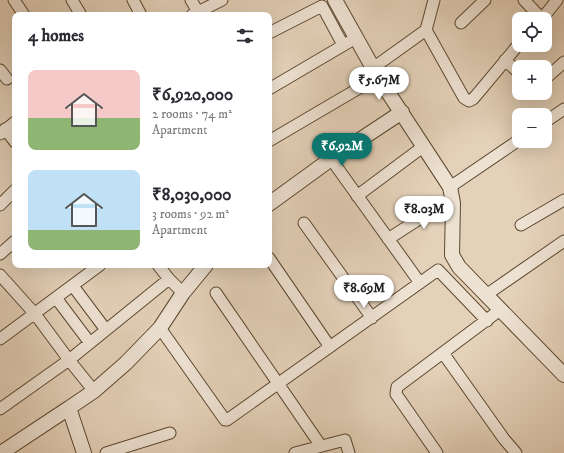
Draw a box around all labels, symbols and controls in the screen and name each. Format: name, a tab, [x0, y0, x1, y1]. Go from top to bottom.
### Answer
map controls	[512, 12, 552, 148]
button: locate	[512, 12, 552, 52]
text: 4 homes	[28, 25, 84, 47]
icon: filters	[234, 25, 256, 47]
button: +	[512, 60, 552, 100]
pin: ₹5.67M	[346, 67, 412, 101]
text: ₹5.67M	[358, 72, 400, 88]
text: ₹6,920,000	[152, 84, 233, 106]
icon: home	[60, 86, 108, 134]
text: 2 rooms · 74 m²	[152, 106, 232, 122]
button: −	[512, 108, 552, 148]
text: Apartment	[152, 122, 207, 138]
pin: ₹6.92M	[309, 133, 375, 167]
text: ₹6.92M	[321, 138, 363, 154]
text: ₹8,030,000	[152, 184, 231, 206]
icon: home	[60, 186, 108, 234]
pin: ₹8.03M	[391, 196, 457, 230]
text: ₹8.03M	[404, 201, 444, 217]
text: 3 rooms · 92 m²	[152, 206, 229, 222]
text: Apartment	[152, 222, 207, 238]
pin: ₹8.69M	[331, 275, 397, 309]
text: ₹8.69M	[343, 280, 385, 296]

